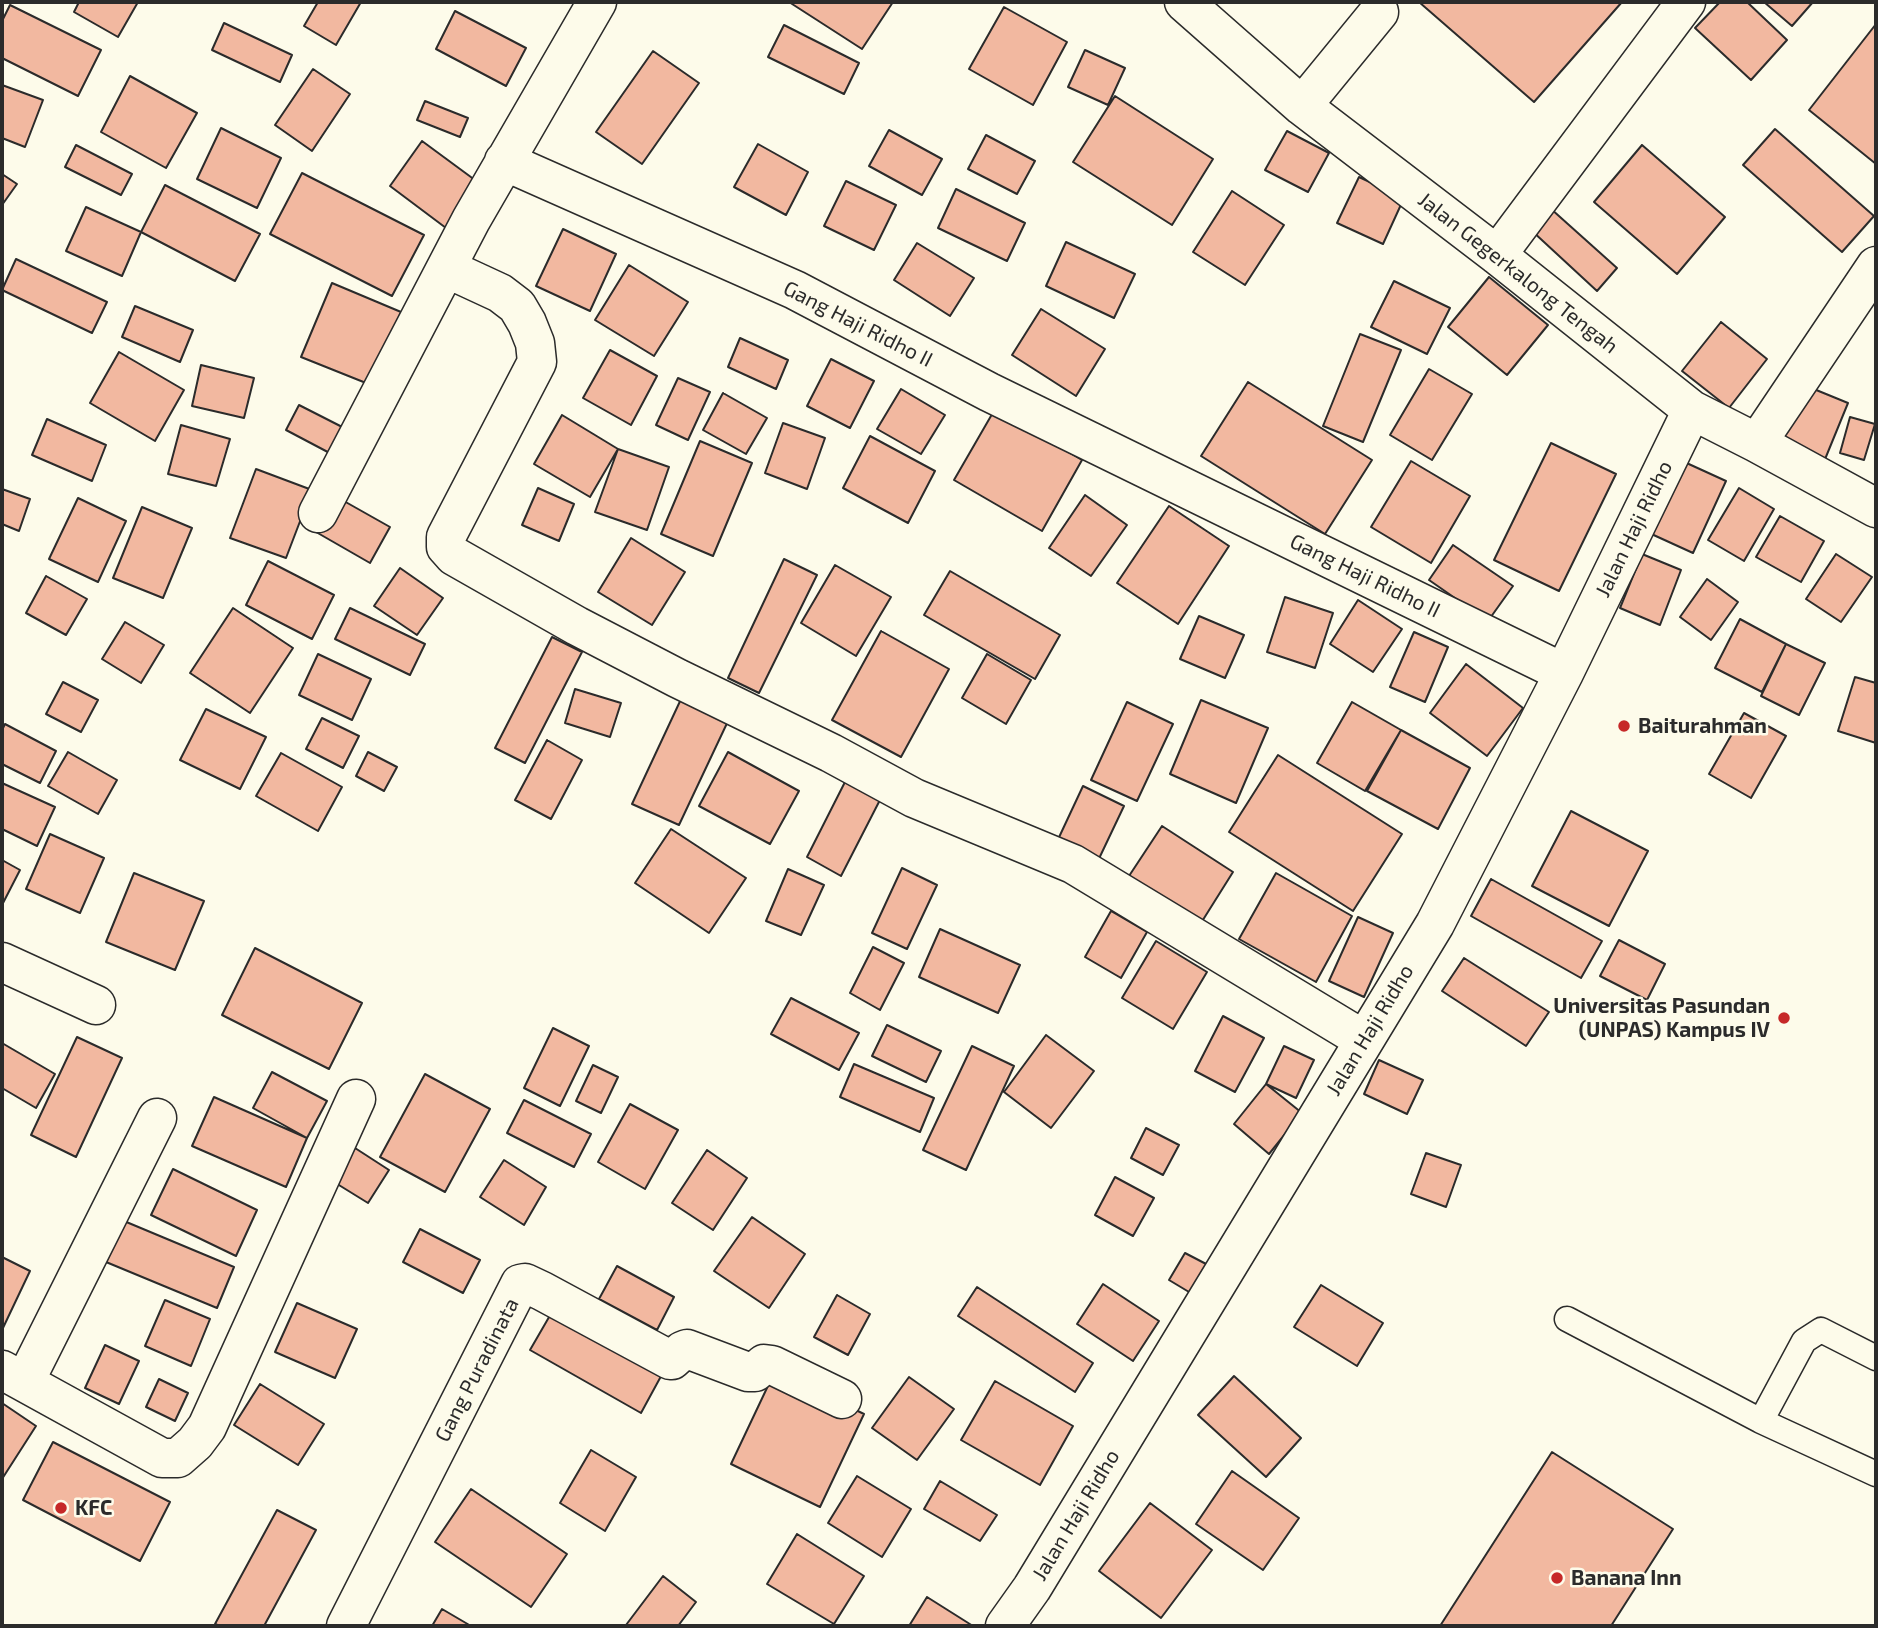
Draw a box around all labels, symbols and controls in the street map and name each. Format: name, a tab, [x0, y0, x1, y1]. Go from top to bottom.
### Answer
street label: Jalan Gegerkalong Tengah	[1413, 187, 1623, 359]
street label: Gang Haji Ridho II	[779, 276, 937, 372]
street label: Jalan Haji Ridho	[1590, 457, 1678, 601]
street label: Gang Haji Ridho II	[1286, 529, 1444, 623]
place label: Baiturahman	[1638, 713, 1767, 739]
marker: Baiturahman	[1616, 718, 1632, 734]
street label: Jalan Haji Ridho	[1321, 960, 1419, 1100]
place label: Universitas Pasundan (UNPAS) Kampus IV	[1553, 993, 1770, 1043]
marker: Universitas Pasundan (UNPAS) Kampus IV	[1776, 1010, 1792, 1026]
street label: Gang Puradinata	[430, 1294, 524, 1446]
street label: Jalan Haji Ridho	[1027, 1445, 1125, 1585]
place label: KFC	[75, 1495, 112, 1521]
marker: KFC	[53, 1500, 69, 1516]
place label: Banana Inn	[1571, 1565, 1682, 1591]
marker: Banana Inn	[1549, 1570, 1565, 1586]

